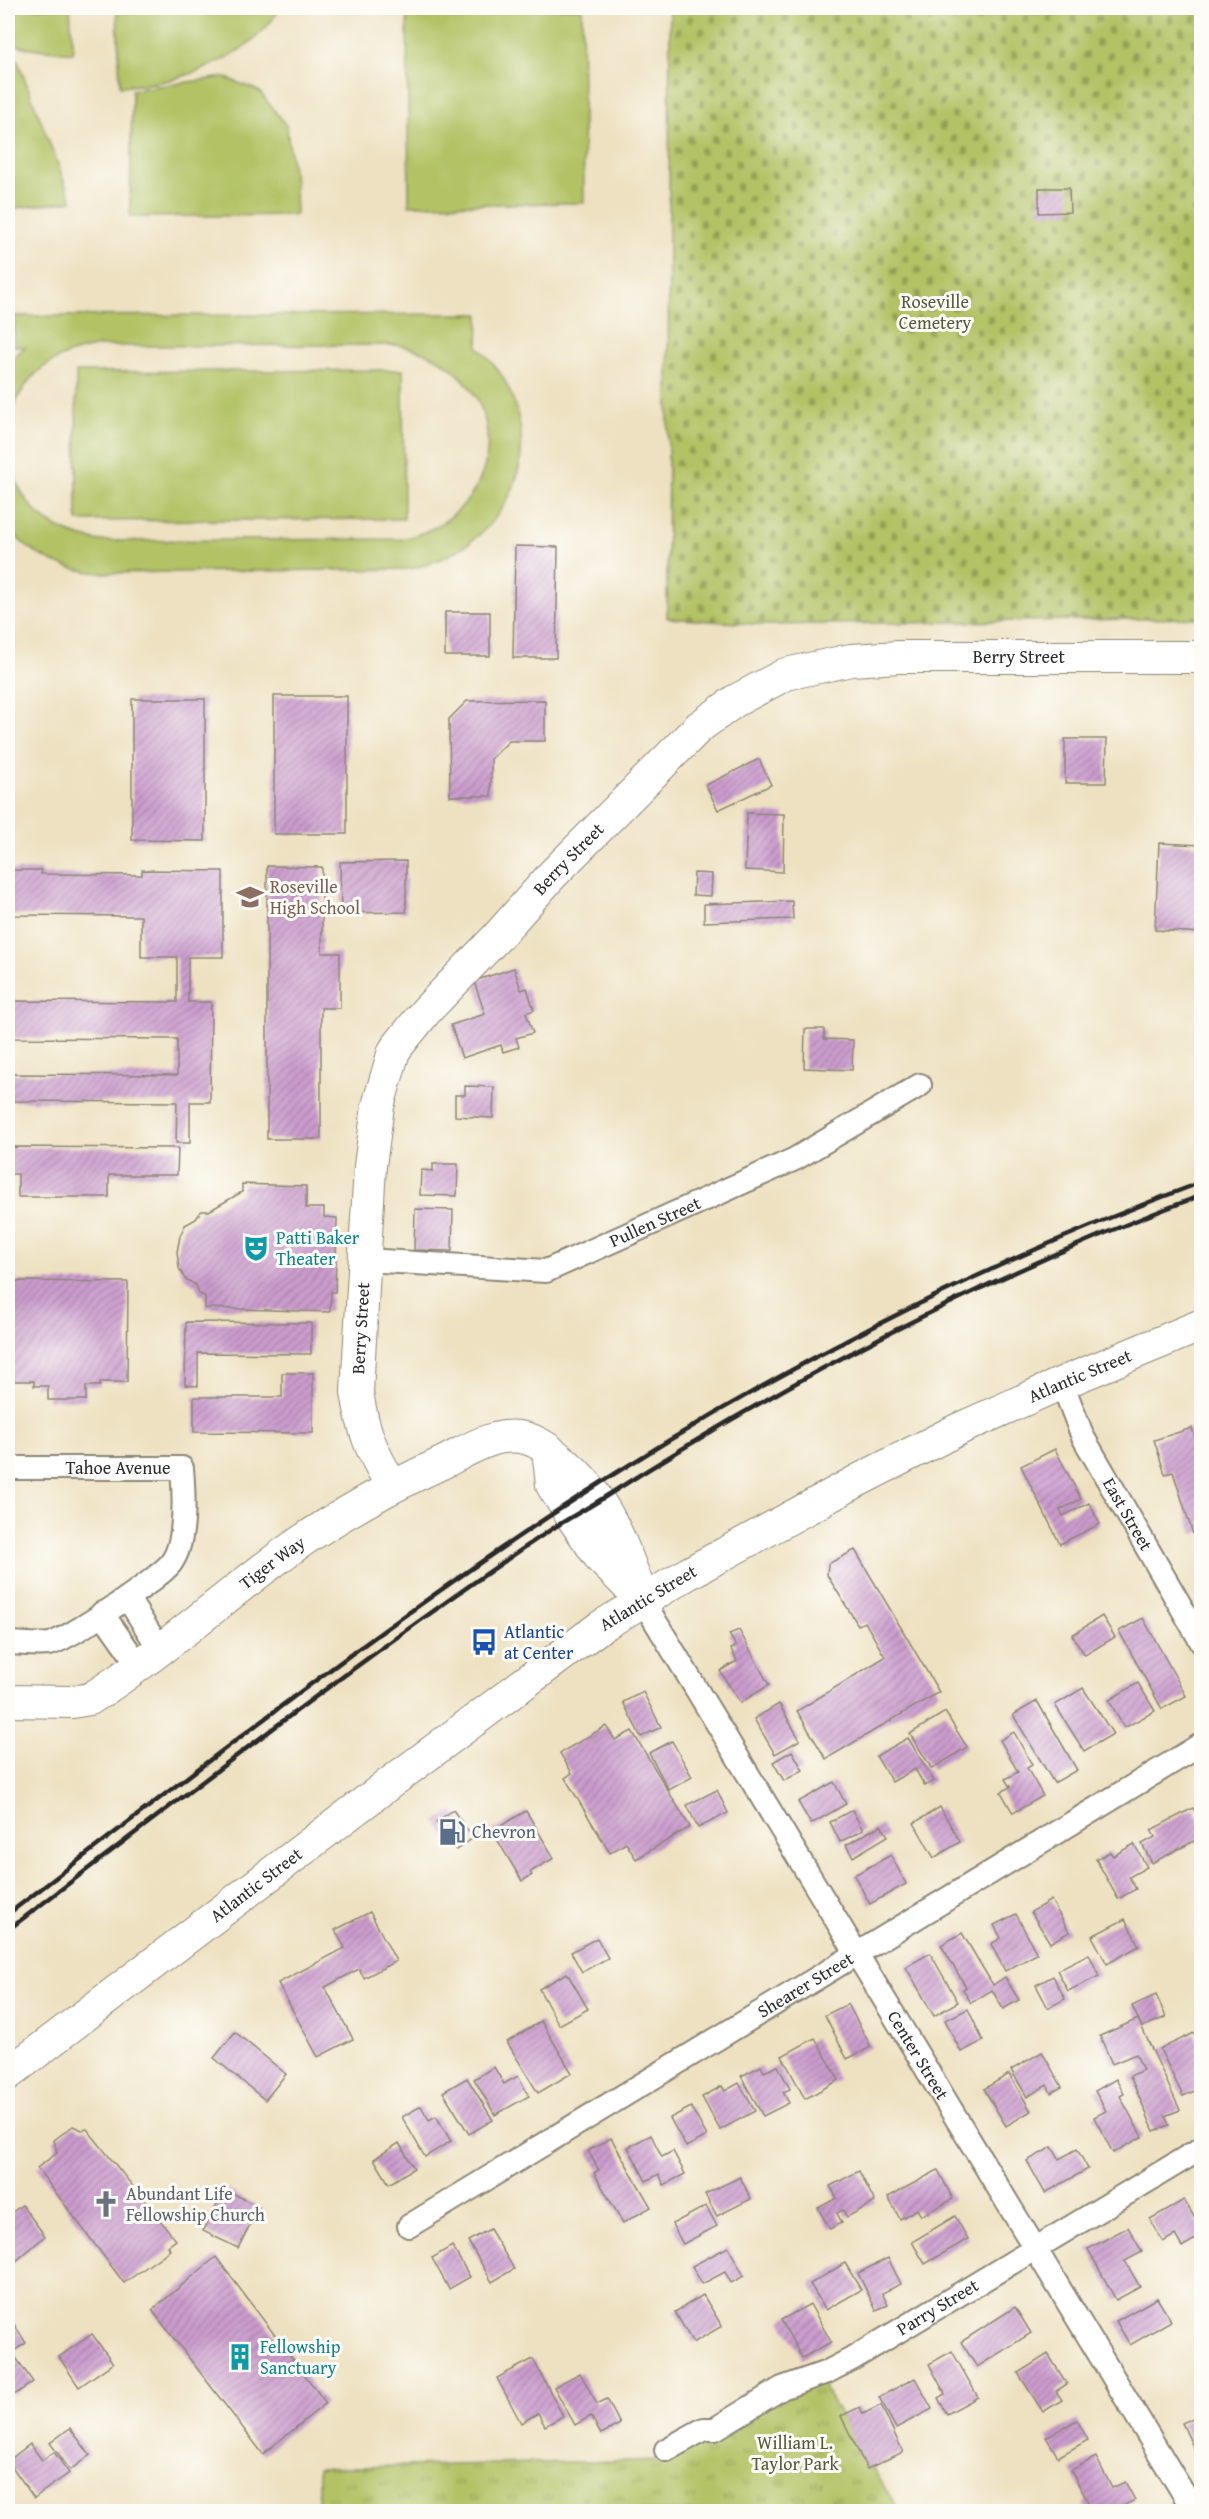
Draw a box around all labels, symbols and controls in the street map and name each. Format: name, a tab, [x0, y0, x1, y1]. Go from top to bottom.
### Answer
park label: Roseville Cemetery	[899, 288, 971, 336]
street label: Berry Street	[973, 643, 1065, 670]
street label: Berry Street	[526, 816, 610, 901]
place label: Roseville High School	[270, 873, 360, 921]
school or university icon: Roseville High School	[235, 882, 265, 912]
street label: Pullen Street	[605, 1189, 706, 1254]
place label: Patti Baker Theater	[276, 1224, 360, 1272]
theatre icon: Patti Baker Theater	[241, 1233, 271, 1263]
street label: Berry Street	[344, 1281, 376, 1375]
street label: Atlantic Street	[1024, 1341, 1136, 1409]
street label: Tahoe Avenue	[66, 1454, 170, 1481]
street label: East Street	[1096, 1472, 1160, 1556]
street label: Tiger Way	[233, 1529, 310, 1596]
street label: Atlantic Street	[594, 1557, 702, 1637]
place label: Atlantic at Center	[504, 1618, 574, 1666]
bus stop icon: Atlantic at Center	[469, 1627, 499, 1657]
fuel station icon: Chevron	[437, 1817, 467, 1847]
place label: Chevron	[472, 1818, 536, 1845]
street label: Atlantic Street	[204, 1840, 308, 1929]
street label: Shearer Street	[752, 1945, 859, 2024]
street label: Center Street	[881, 2005, 956, 2105]
place label: Abundant Life Fellowship Church	[126, 2180, 265, 2228]
church icon: Abundant Life Fellowship Church	[91, 2189, 121, 2219]
street label: Parry Street	[891, 2271, 984, 2342]
place label: Fellowship Sanctuary	[260, 2333, 341, 2381]
building icon: Fellowship Sanctuary	[225, 2342, 255, 2372]
park label: William L. Taylor Park	[751, 2429, 839, 2477]

